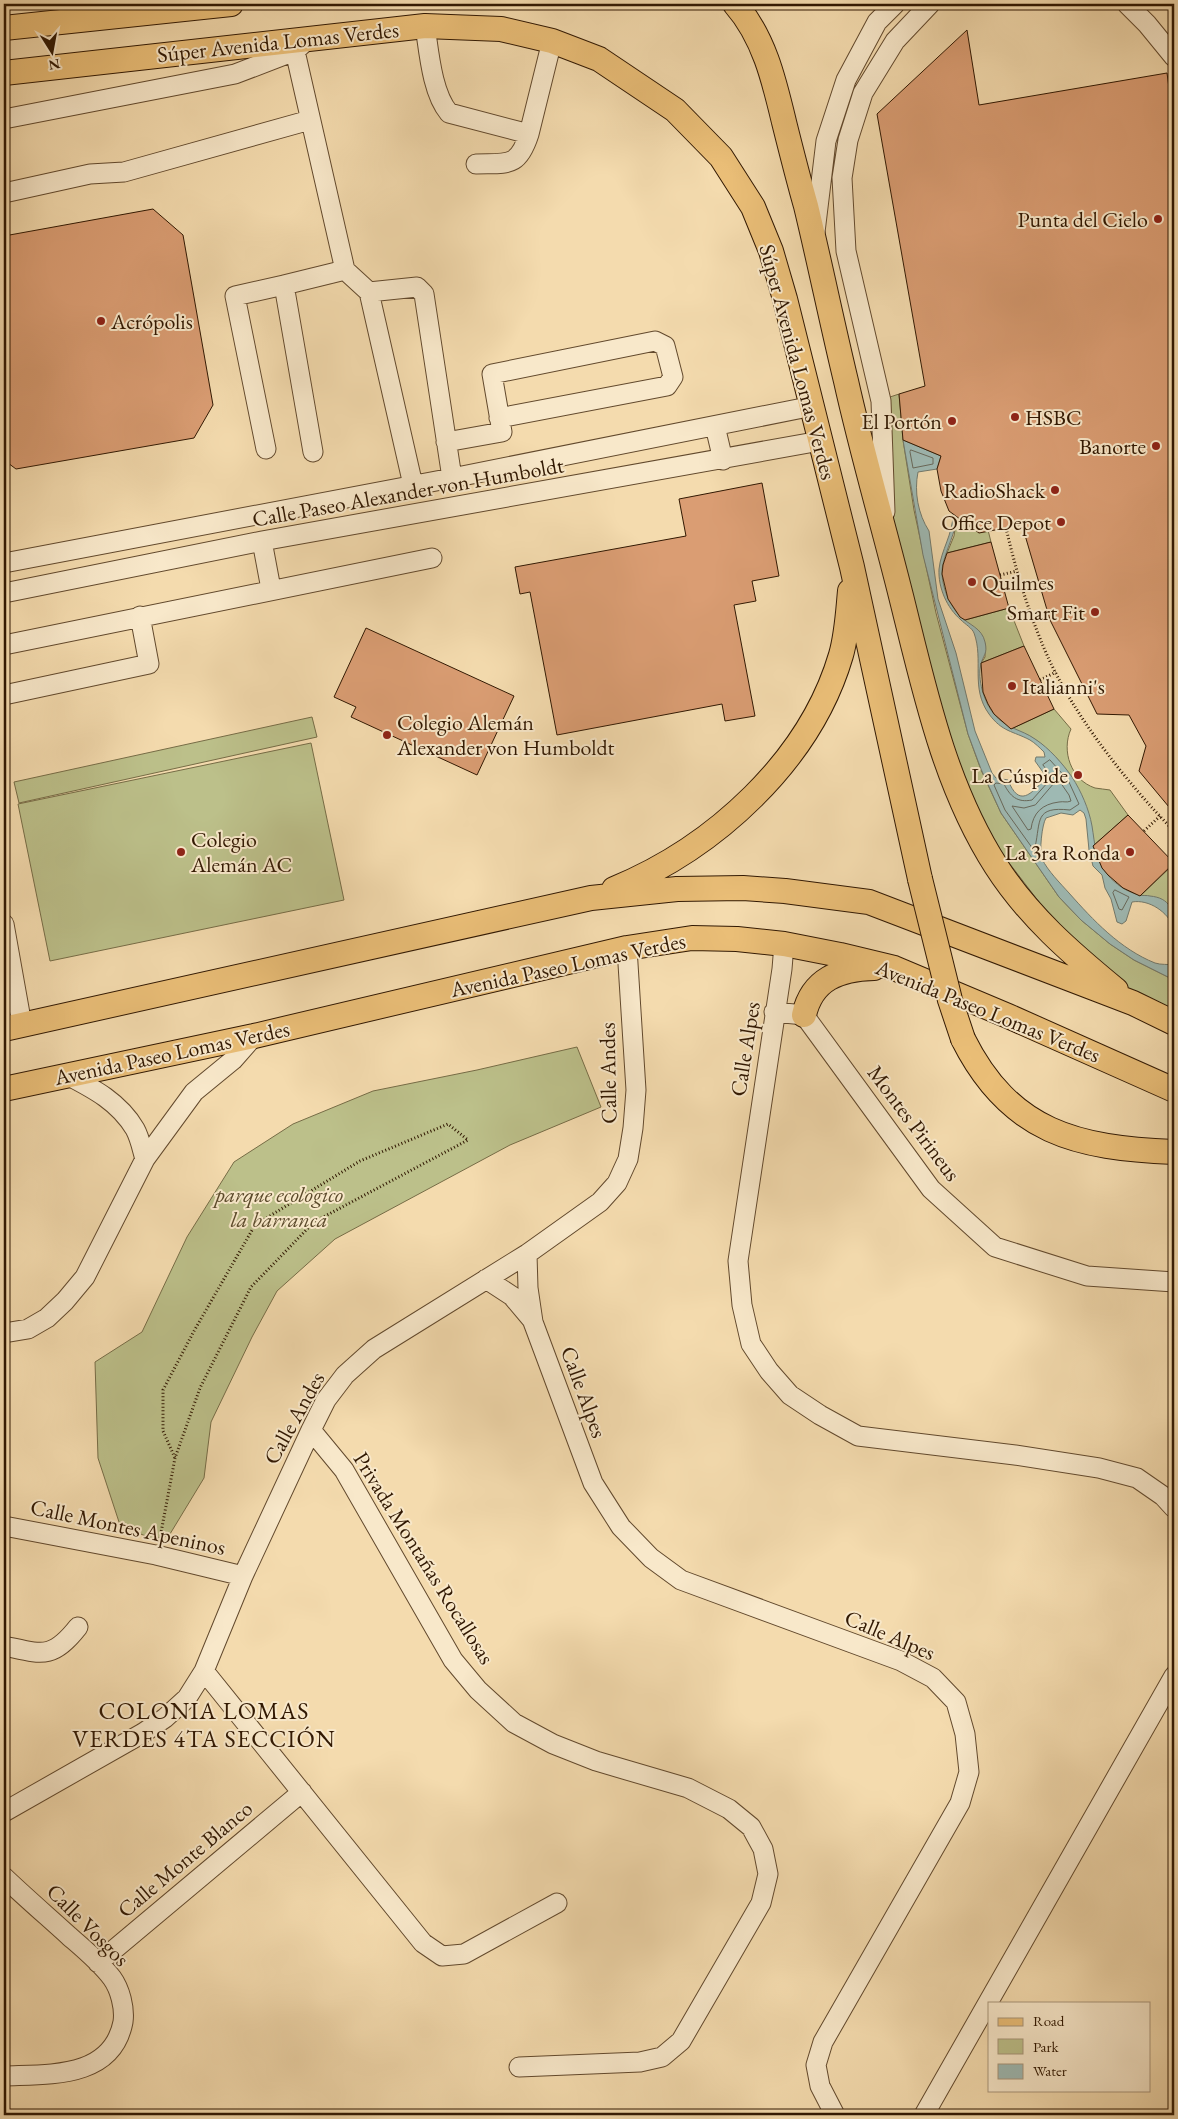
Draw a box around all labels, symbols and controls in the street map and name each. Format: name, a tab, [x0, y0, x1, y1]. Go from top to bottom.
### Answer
street label: Súper Avenida Lomas Verdes	[156, 15, 400, 69]
north arrow	[28, 28, 78, 78]
text: N	[47, 55, 62, 75]
place label: Punta del Cielo	[1017, 205, 1148, 234]
marker: Punta del Cielo	[1152, 213, 1164, 225]
street label: Súper Avenida Lomas Verdes	[753, 241, 843, 483]
place label: Acrópolis	[110, 307, 193, 336]
marker: Acrópolis	[95, 315, 107, 327]
place label: HSBC	[1025, 403, 1082, 432]
place label: El Portón	[861, 407, 942, 436]
marker: HSBC	[1009, 411, 1021, 423]
marker: El Portón	[946, 415, 958, 427]
place label: Banorte	[1079, 432, 1146, 461]
marker: Banorte	[1150, 440, 1162, 452]
street label: Calle Paseo Alexander von Humboldt	[250, 450, 566, 534]
place label: RadioShack	[944, 476, 1046, 505]
marker: RadioShack	[1049, 484, 1061, 496]
place label: Office Depot	[941, 508, 1051, 537]
marker: Office Depot	[1055, 516, 1067, 528]
place label: Quilmes	[982, 568, 1054, 597]
marker: Quilmes	[966, 576, 978, 588]
place label: Smart Fit	[1007, 598, 1085, 627]
marker: Smart Fit	[1089, 606, 1101, 618]
place label: Italianni's	[1022, 672, 1105, 701]
marker: Italianni's	[1006, 680, 1018, 692]
place label: Colegio Alemán Alexander von Humboldt	[396, 708, 615, 762]
marker: Colegio Alemán Alexander von Humboldt	[381, 729, 393, 741]
place label: La Cúspide	[971, 761, 1068, 790]
marker: La Cúspide	[1072, 769, 1084, 781]
place label: Colegio Alemán AC	[190, 825, 292, 879]
place label: La 3ra Ronda	[1005, 838, 1120, 867]
marker: Colegio Alemán AC	[175, 846, 187, 858]
marker: La 3ra Ronda	[1124, 846, 1136, 858]
street label: Avenida Paseo Lomas Verdes	[447, 926, 688, 1004]
street label: Avenida Paseo Lomas Verdes	[871, 952, 1105, 1069]
street label: Calle Alpes	[723, 1000, 767, 1098]
street label: Avenida Paseo Lomas Verdes	[51, 1014, 292, 1092]
street label: Calle Andes	[593, 1022, 623, 1124]
street label: Montes Pirineus	[861, 1059, 967, 1187]
park label: parque ecologico la barranca	[212, 1180, 343, 1234]
street label: Calle Alpes	[554, 1342, 614, 1442]
street label: Calle Andes	[257, 1367, 331, 1469]
street label: Privada Montañas Rocallosas	[347, 1446, 501, 1670]
street label: Calle Montes Apeninos	[28, 1492, 228, 1562]
street label: Calle Alpes	[840, 1603, 940, 1667]
district label: COLONIA LOMAS VERDES 4TA SECCIÓN	[72, 1695, 336, 1754]
street label: Calle Monte Blanco	[111, 1794, 259, 1924]
street label: Calle Vosgos	[40, 1877, 136, 1973]
legend	[988, 2002, 1150, 2092]
text: Road	[1033, 2011, 1065, 2030]
text: Park	[1033, 2037, 1060, 2056]
text: Water	[1033, 2061, 1067, 2080]

